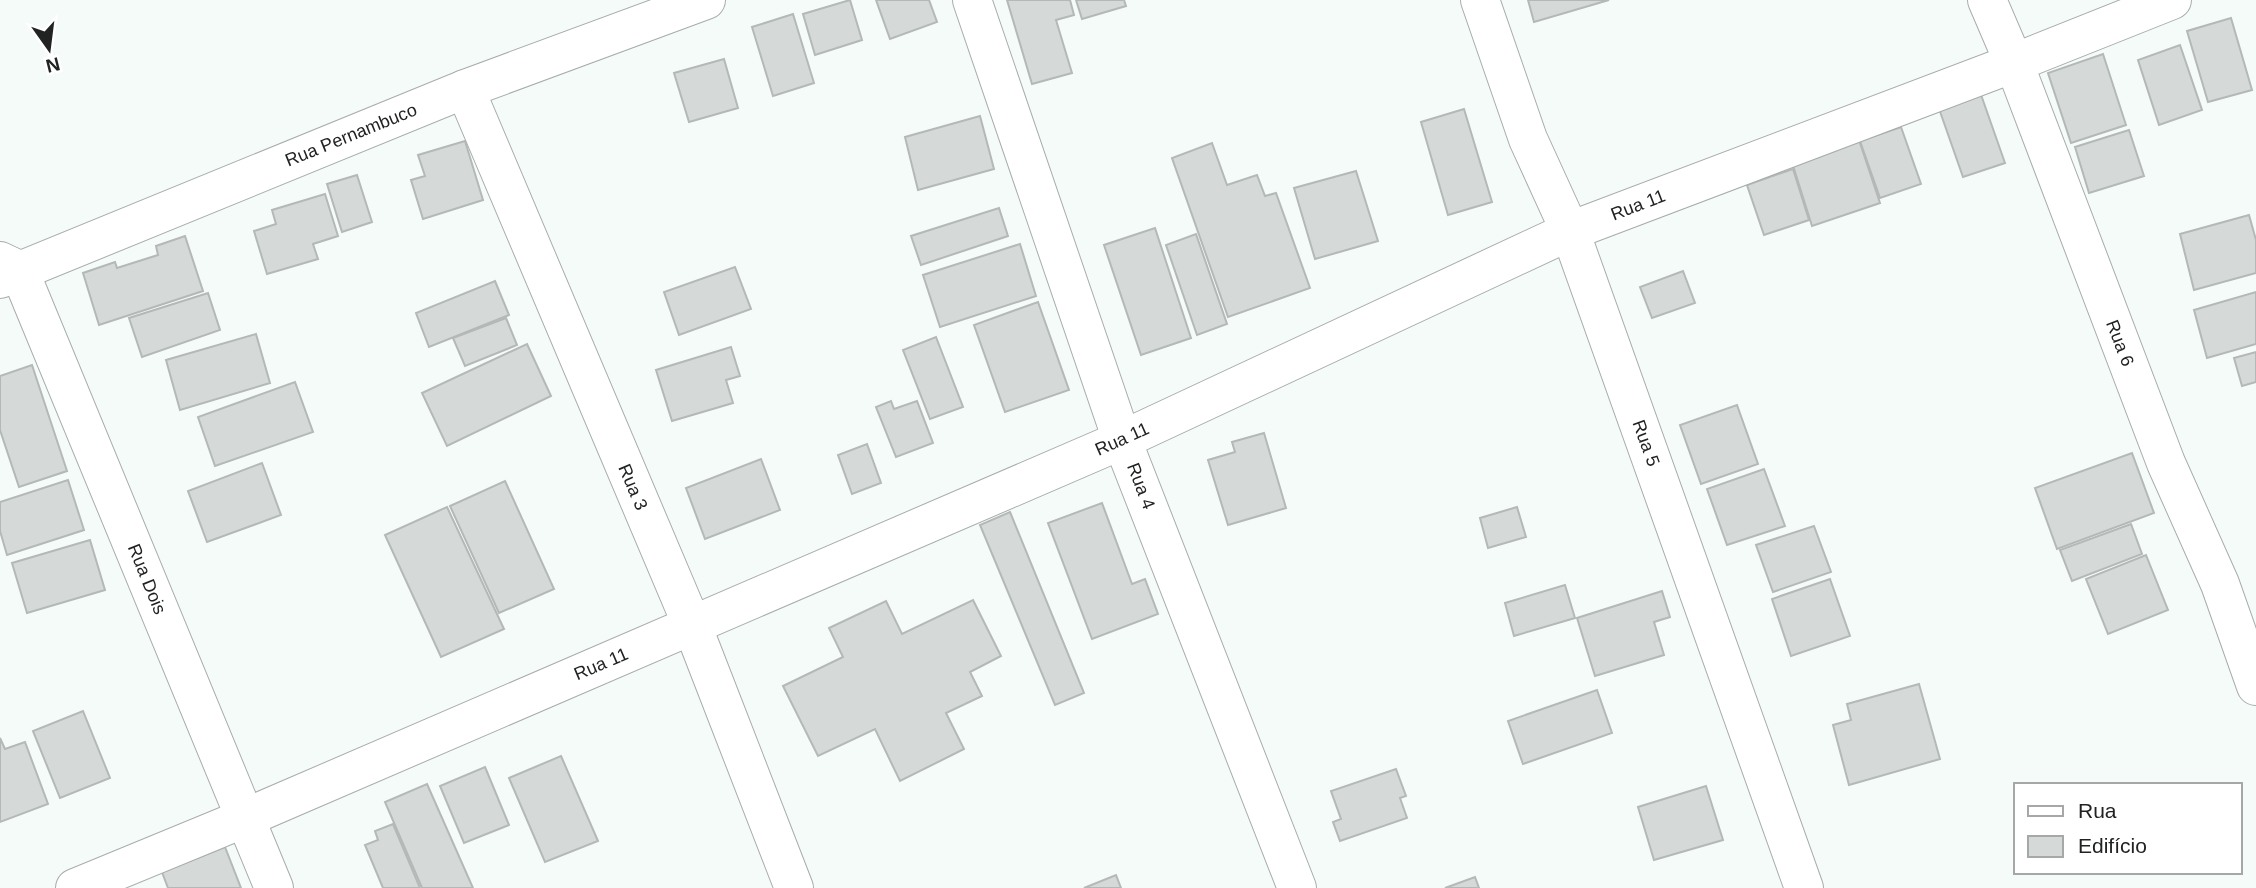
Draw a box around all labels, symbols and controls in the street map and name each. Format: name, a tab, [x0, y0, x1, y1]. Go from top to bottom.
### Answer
north arrow	[14, 14, 84, 84]
text: N	[44, 53, 62, 77]
street label: Rua Pernambuco	[282, 99, 420, 171]
street label: Rua 11	[1608, 186, 1668, 224]
street label: Rua 6	[2102, 317, 2138, 369]
street label: Rua 5	[1628, 417, 1664, 469]
street label: Rua 11	[1092, 418, 1152, 460]
street label: Rua 4	[1123, 460, 1159, 512]
street label: Rua 3	[614, 461, 652, 513]
street label: Rua Dois	[124, 541, 170, 617]
street label: Rua 11	[571, 644, 631, 684]
legend	[2014, 783, 2242, 874]
text: Rua	[2078, 799, 2117, 822]
text: Edifício	[2078, 834, 2147, 857]

